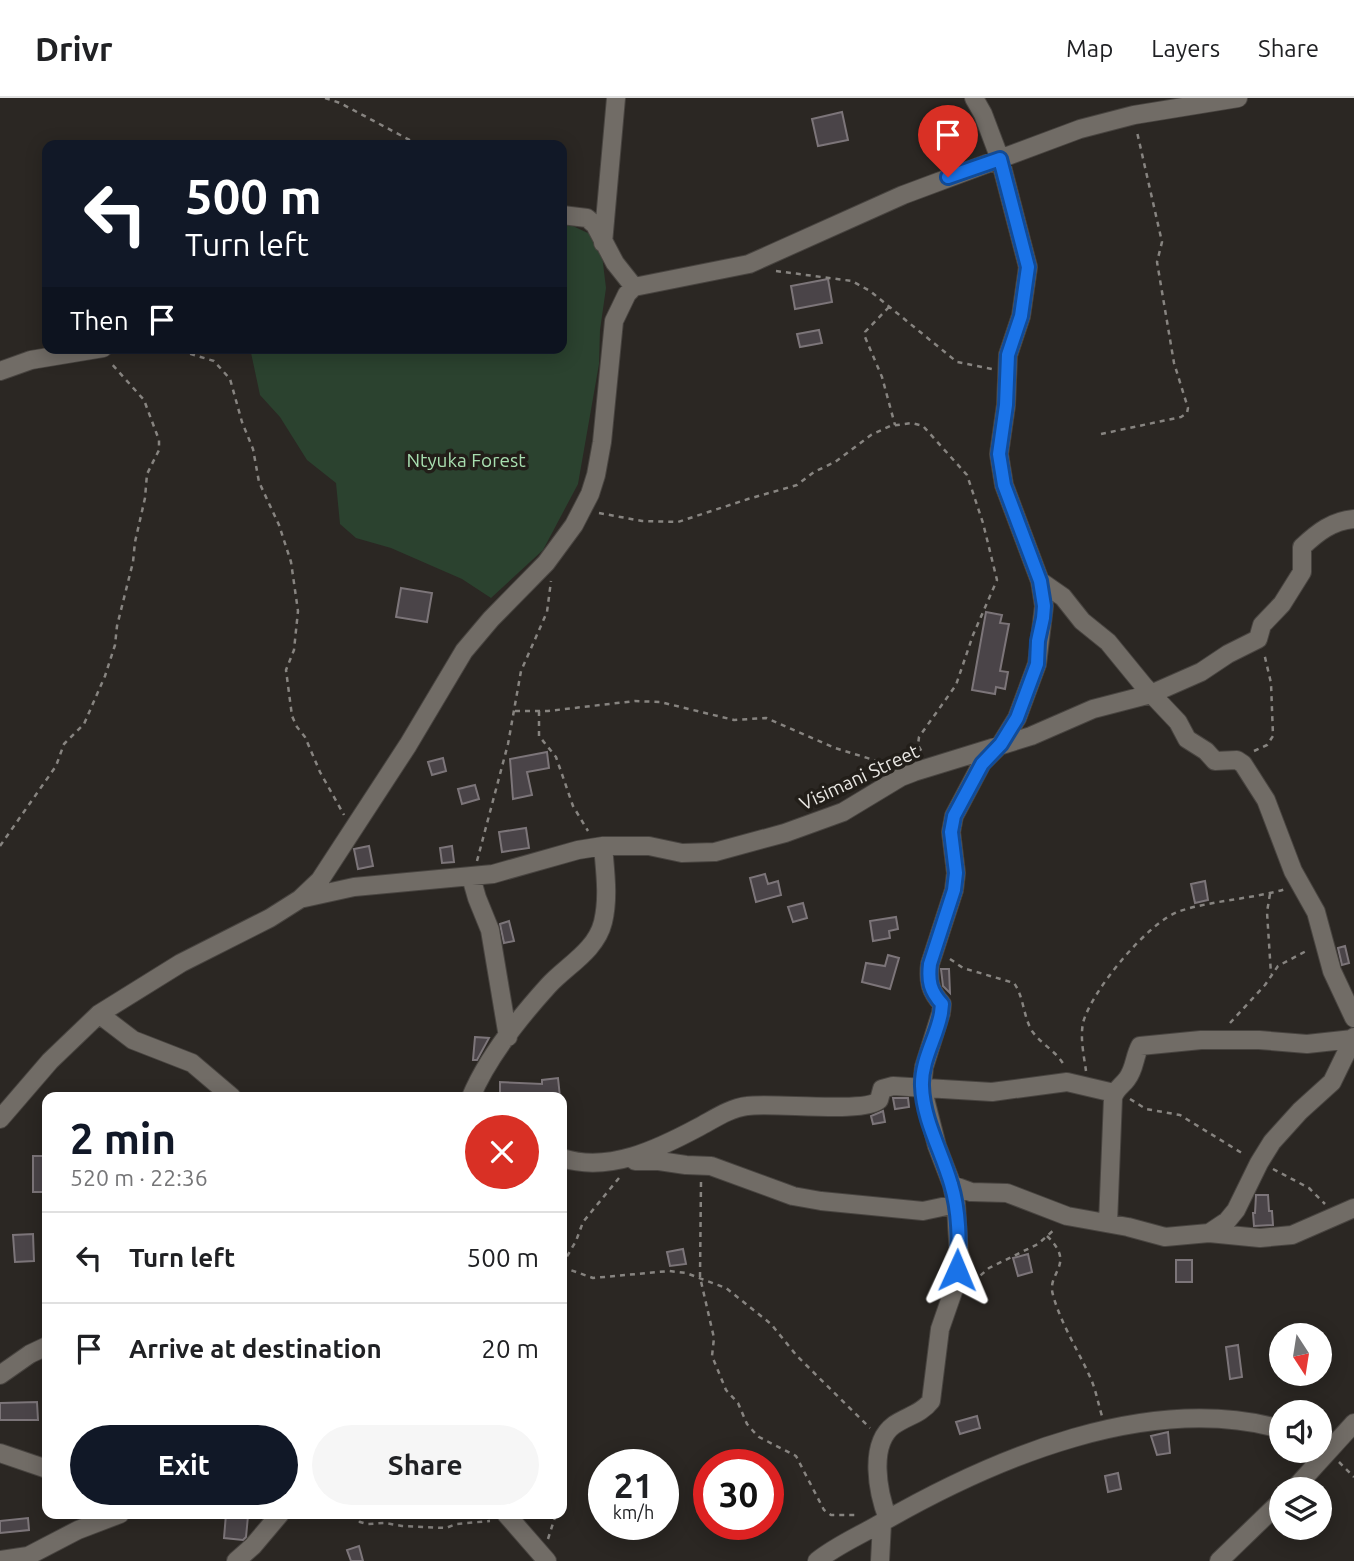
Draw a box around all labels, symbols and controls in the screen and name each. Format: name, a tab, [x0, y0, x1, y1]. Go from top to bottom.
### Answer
text: Drivr	[35, 30, 113, 67]
text: Map	[1066, 35, 1113, 62]
text: Layers	[1151, 35, 1220, 62]
text: Share	[1258, 35, 1319, 62]
pin	[918, 105, 978, 177]
icon: arrive	[929, 116, 967, 154]
icon: left	[70, 168, 161, 259]
text: 500 m	[185, 168, 322, 223]
text: Turn left	[185, 226, 309, 262]
icon: arrive	[143, 301, 181, 339]
text: Then	[70, 306, 129, 335]
park label: Ntyuka Forest	[406, 449, 526, 471]
street label: Visimani Street	[796, 740, 923, 814]
text: 2 min	[70, 1115, 176, 1162]
button: close	[465, 1115, 539, 1189]
text: 520 m · 22:36	[70, 1165, 208, 1190]
position arrow	[920, 1233, 994, 1307]
icon: left	[70, 1239, 108, 1277]
text: Turn left	[129, 1243, 235, 1272]
text: 500 m	[467, 1243, 539, 1272]
north arrow	[1269, 1323, 1332, 1386]
map controls	[1269, 1323, 1332, 1540]
icon: arrive	[70, 1330, 108, 1368]
text: Arrive at destination	[129, 1334, 382, 1363]
text: 20 m	[481, 1334, 539, 1363]
button: sound	[1269, 1400, 1332, 1463]
button: Exit	[70, 1425, 298, 1505]
button: Share	[312, 1425, 539, 1505]
speed limit sign: 30	[693, 1449, 784, 1540]
text: 21	[614, 1465, 653, 1505]
button: layers	[1269, 1477, 1332, 1540]
text: km/h	[613, 1502, 654, 1522]

